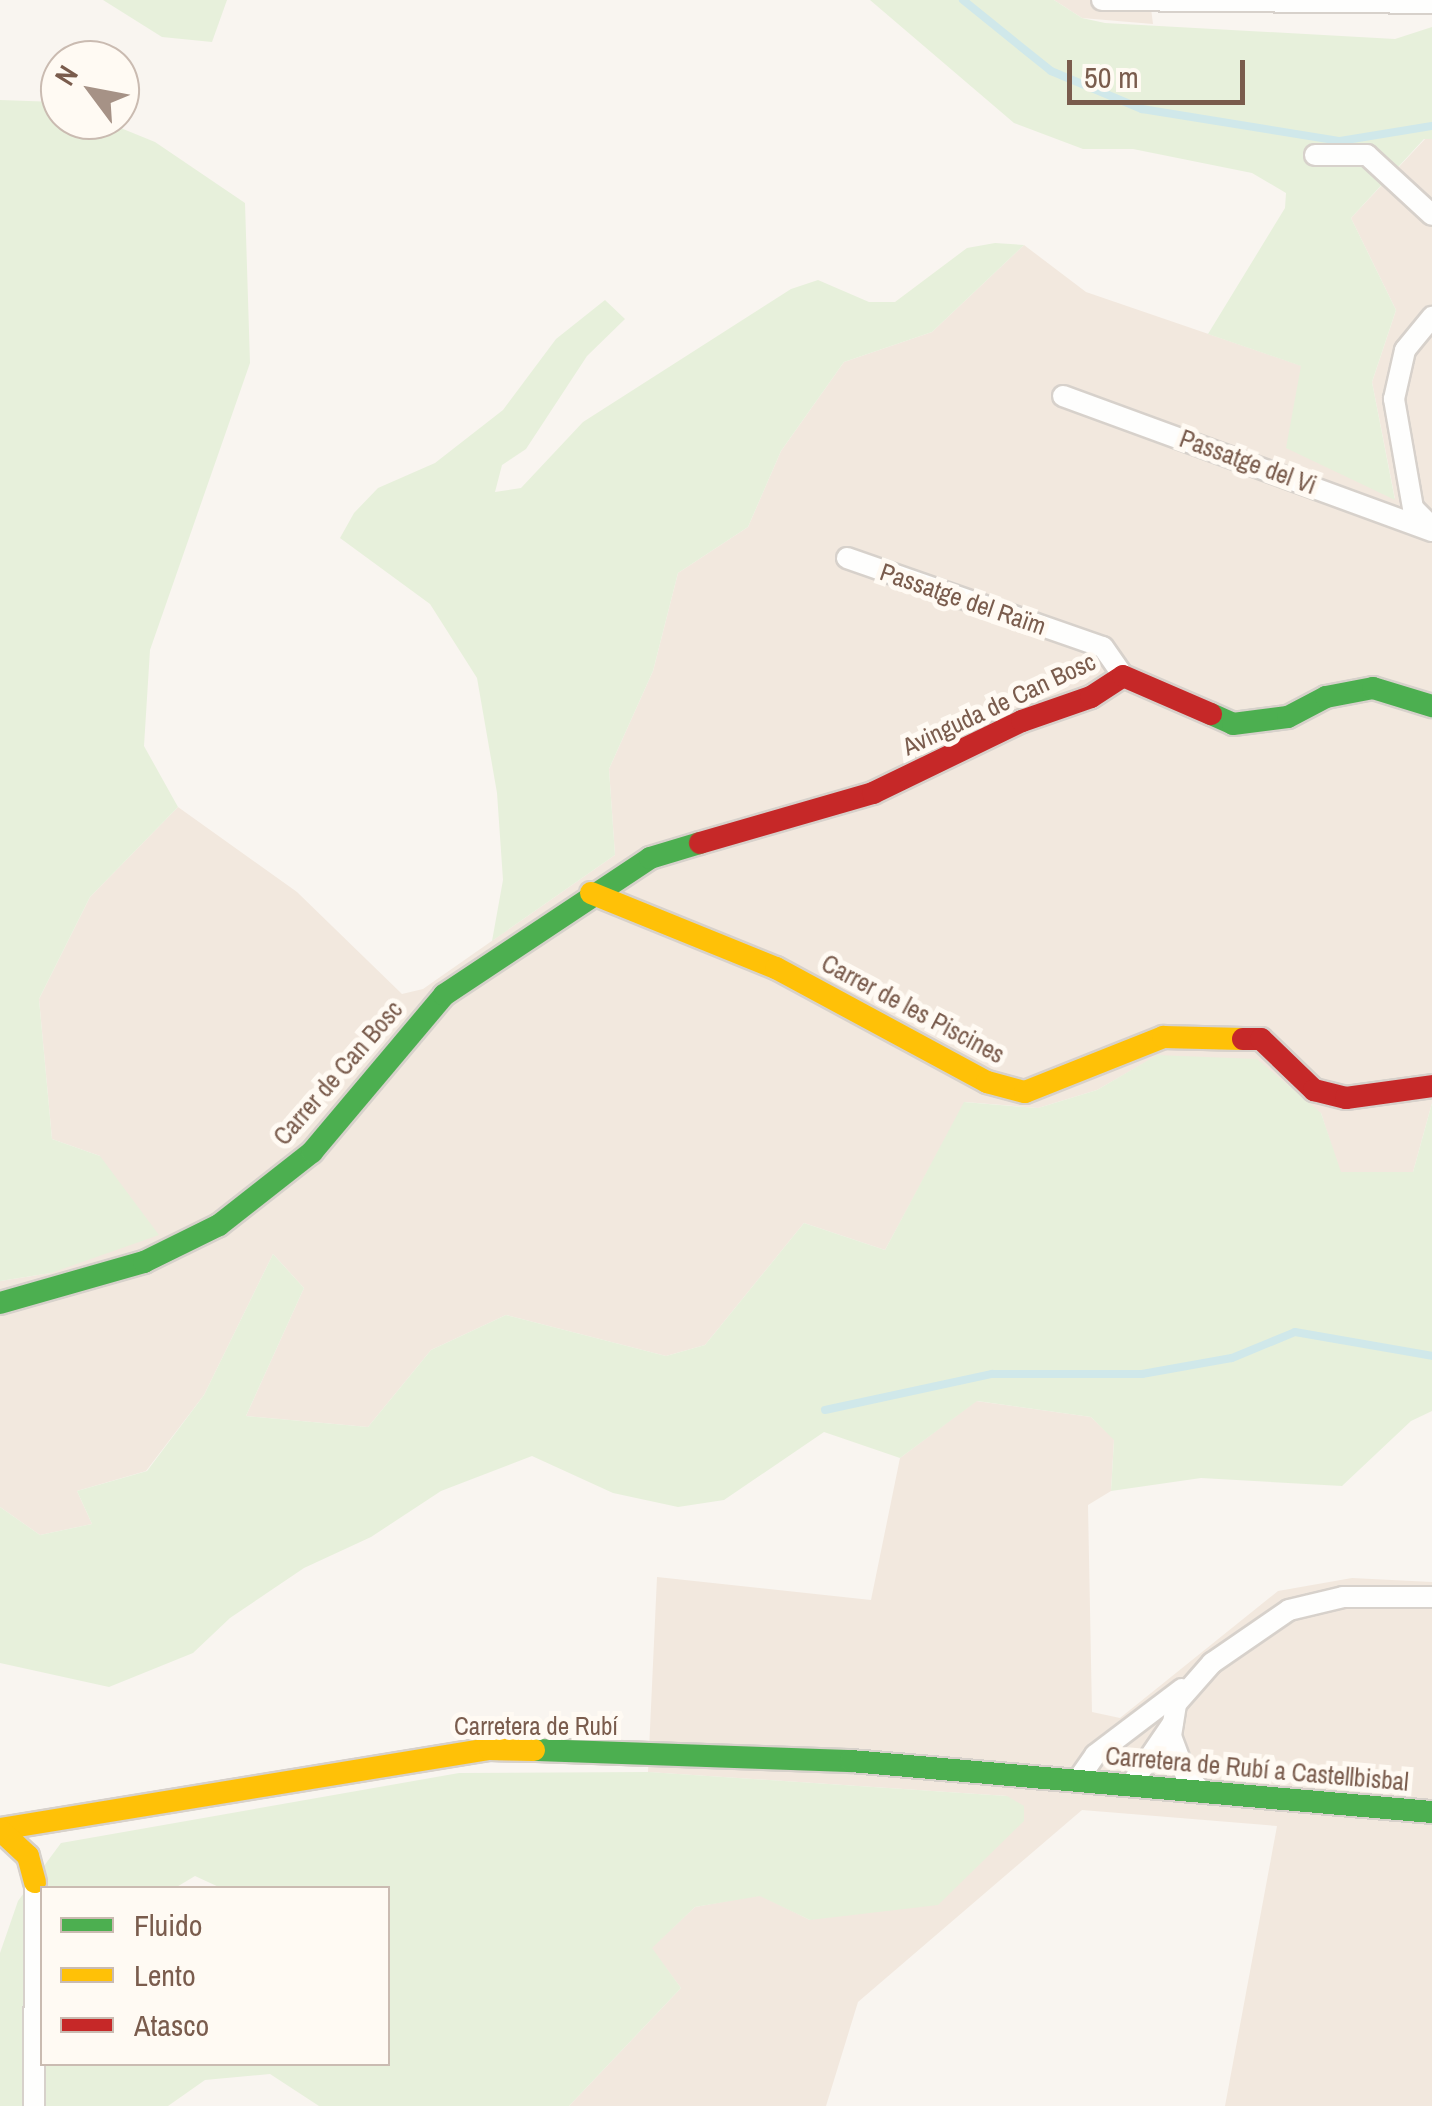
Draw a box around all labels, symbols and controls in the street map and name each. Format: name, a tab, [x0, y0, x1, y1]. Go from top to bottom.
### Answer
north arrow	[40, 40, 140, 140]
scale bar	[1072, 40, 1250, 102]
text: 50 m	[1084, 57, 1139, 97]
text: N	[46, 58, 87, 92]
street label: Passatge del Vi	[1176, 423, 1320, 501]
street label: Passatge del Raïm	[876, 557, 1050, 641]
street label: Avinguda de Can Bosc	[898, 646, 1100, 762]
street label: Carrer de les Piscines	[816, 948, 1010, 1070]
street label: Carrer de Can Bosc	[267, 995, 409, 1151]
street label: Carretera de Rubí	[454, 1711, 618, 1741]
street label: Carretera de Rubí a Castellbisbal	[1104, 1741, 1410, 1797]
legend	[40, 1886, 390, 2066]
text: Fluido	[134, 1905, 202, 1945]
text: Lento	[134, 1955, 196, 1995]
text: Atasco	[134, 2005, 209, 2045]

